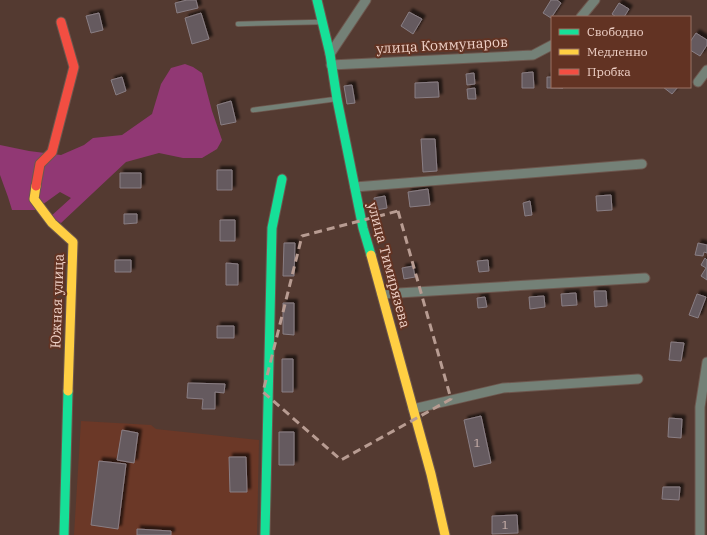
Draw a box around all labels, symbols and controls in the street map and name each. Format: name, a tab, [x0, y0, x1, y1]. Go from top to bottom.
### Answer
legend	[551, 16, 691, 88]
text: Свободно	[587, 24, 644, 39]
street label: улица Коммунаров	[376, 33, 508, 57]
text: Медленно	[587, 44, 648, 59]
text: Пробка	[587, 64, 631, 79]
street label: улица Тимирязева	[364, 200, 415, 330]
street label: Южная улица	[46, 253, 68, 349]
house number: 1	[473, 435, 481, 450]
house number: 1	[501, 517, 509, 532]

